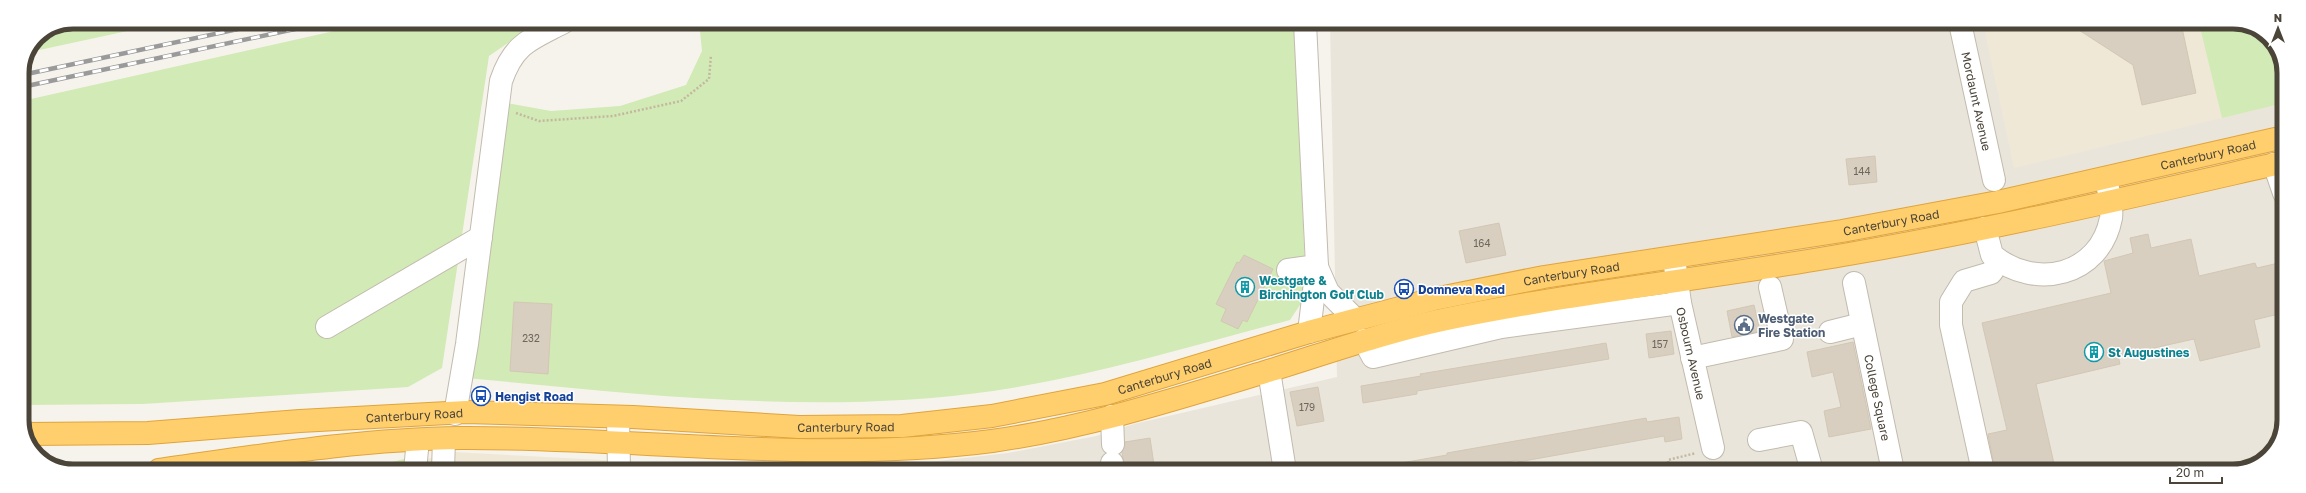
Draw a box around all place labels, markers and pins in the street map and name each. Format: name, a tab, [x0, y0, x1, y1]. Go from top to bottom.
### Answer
place label: Westgate & Birchington Golf Club	[1259, 273, 1384, 302]
building icon: Westgate & Birchington Golf Club	[1234, 276, 1256, 298]
bus stop icon: Domneva Road	[1393, 278, 1415, 300]
place label: Domneva Road	[1418, 282, 1505, 297]
place label: Westgate Fire Station	[1758, 311, 1825, 340]
public building icon: Westgate Fire Station	[1733, 314, 1755, 336]
building icon: St Augustines	[2083, 341, 2105, 363]
place label: St Augustines	[2108, 345, 2190, 360]
bus stop icon: Hengist Road	[470, 385, 492, 407]
place label: Hengist Road	[495, 389, 573, 404]

